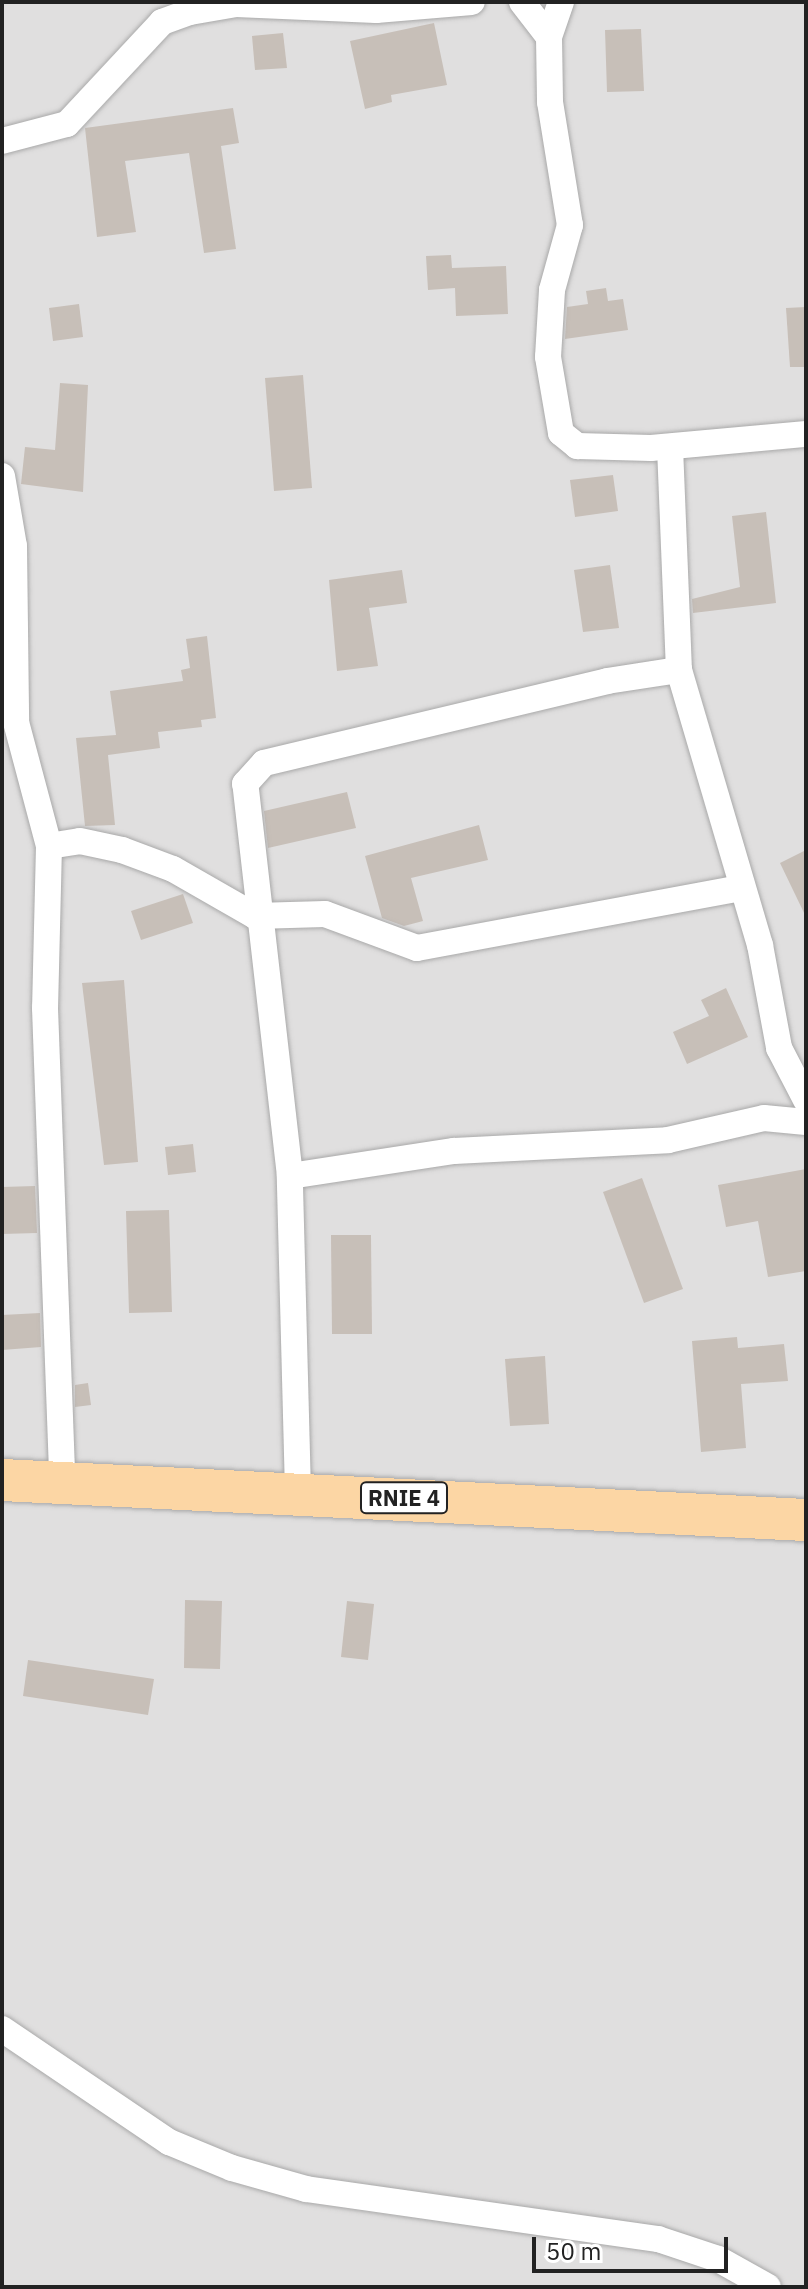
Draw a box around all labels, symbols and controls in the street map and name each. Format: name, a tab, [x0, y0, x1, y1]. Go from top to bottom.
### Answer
road number: RNIE 4	[358, 1480, 450, 1516]
scale bar	[536, 2221, 732, 2271]
text: 50 m	[546, 2235, 601, 2267]

